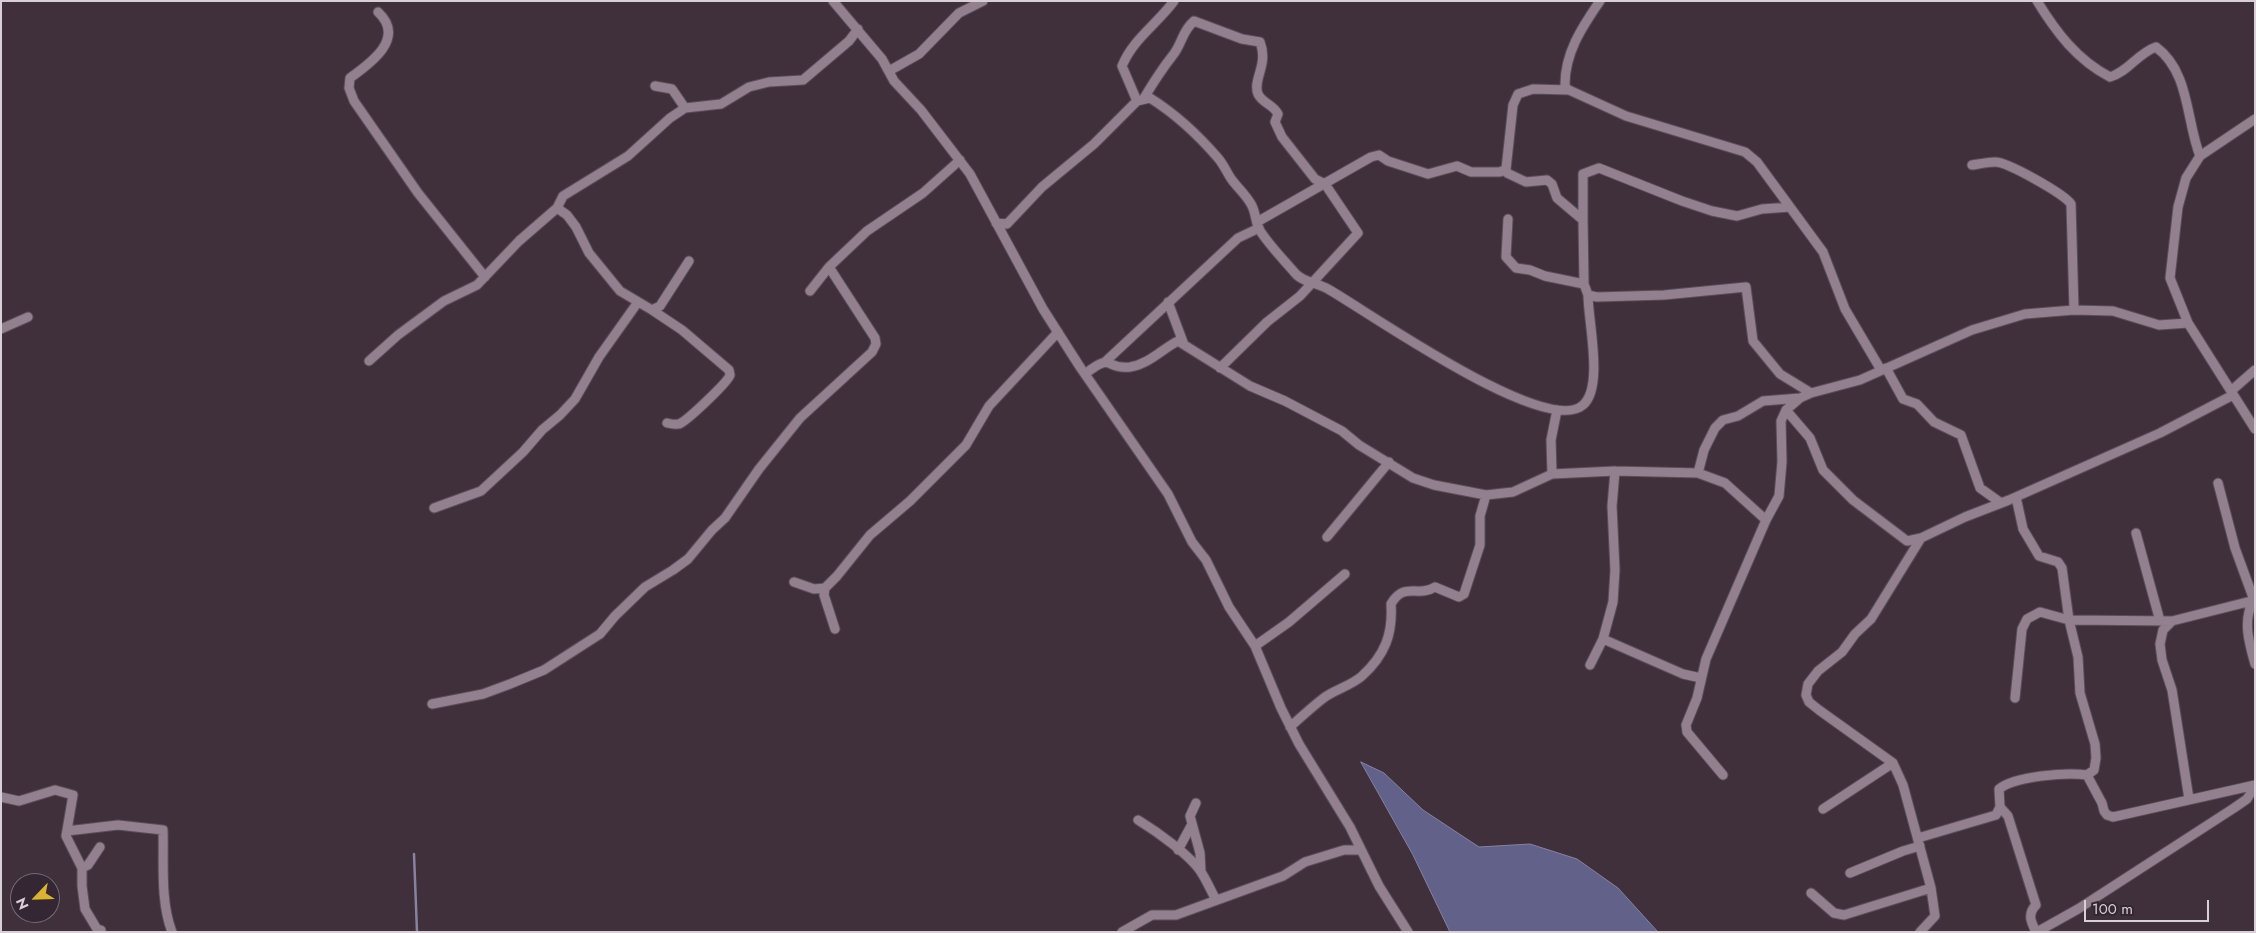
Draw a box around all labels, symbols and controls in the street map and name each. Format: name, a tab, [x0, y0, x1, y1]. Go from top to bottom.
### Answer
north arrow	[10, 873, 60, 923]
scale bar	[2086, 890, 2211, 922]
text: N	[11, 895, 34, 913]
text: 100 m	[2092, 898, 2133, 920]

